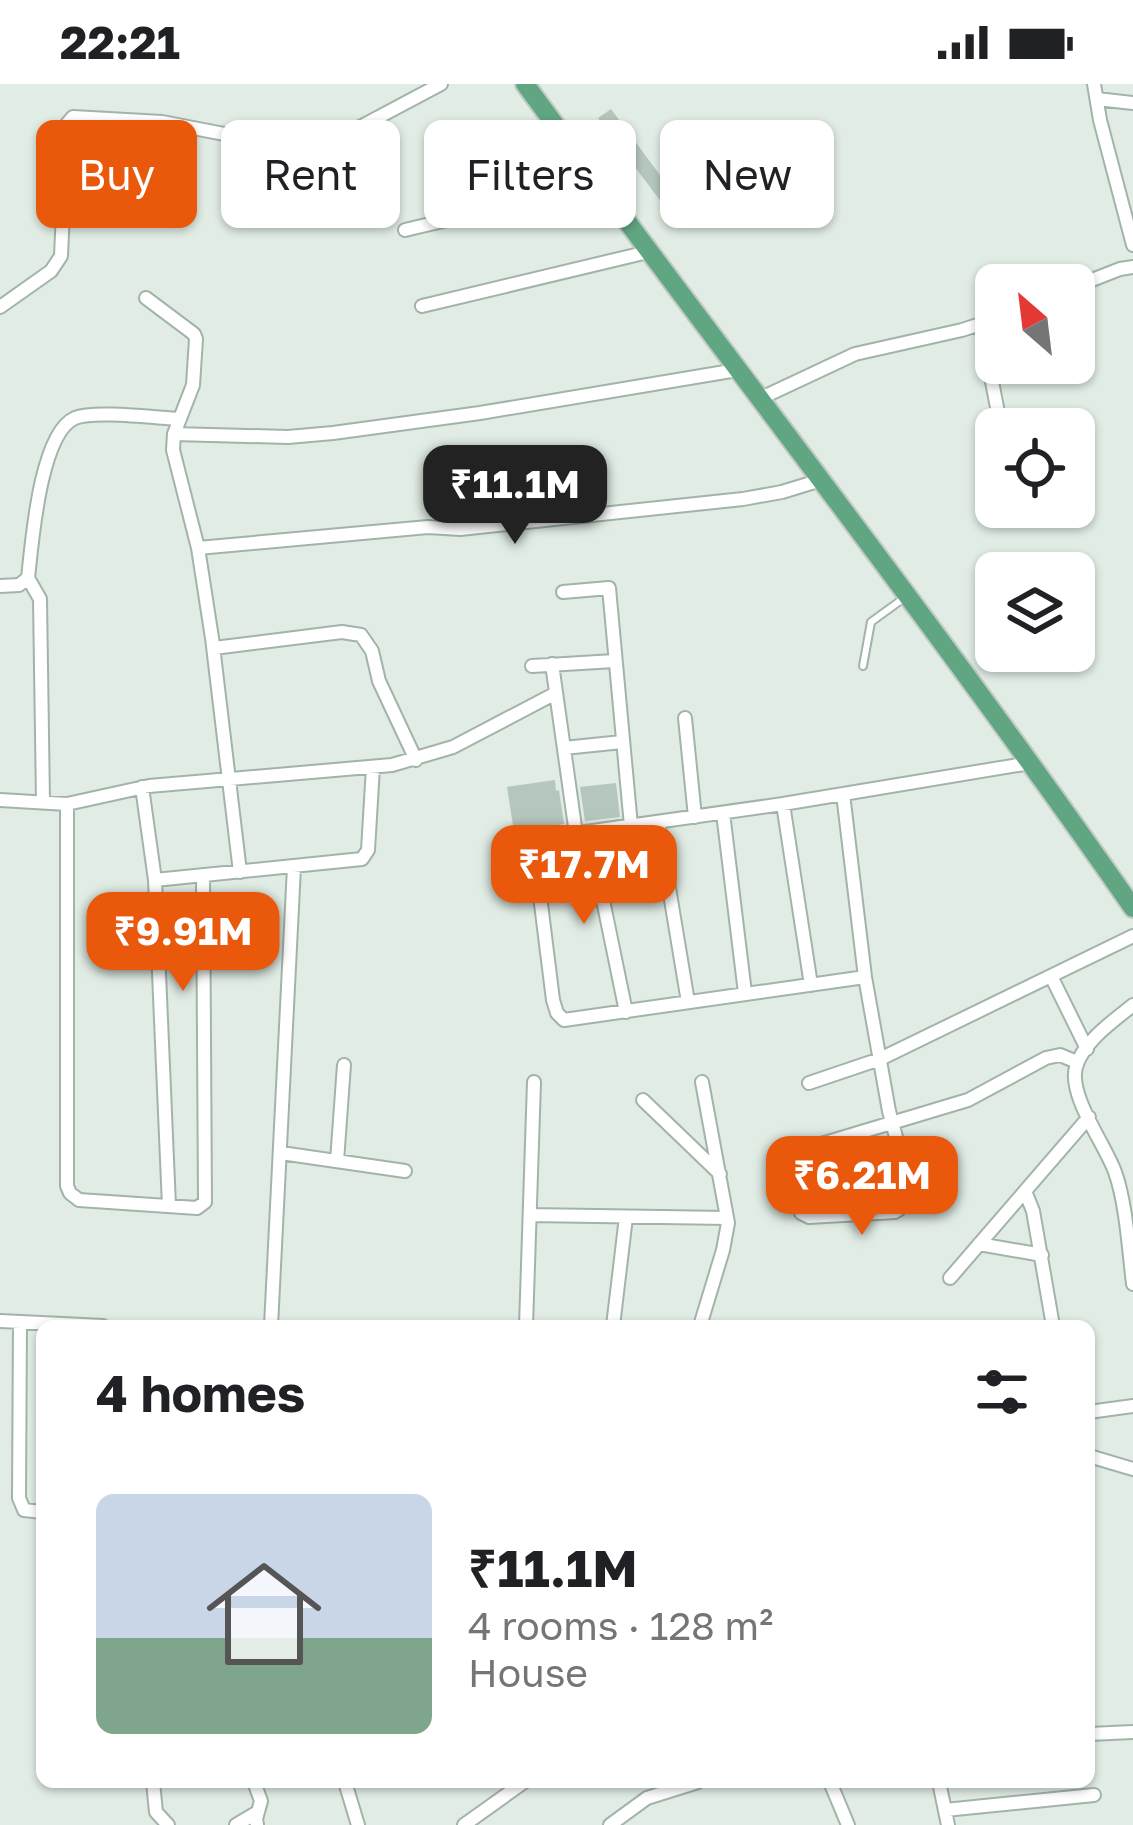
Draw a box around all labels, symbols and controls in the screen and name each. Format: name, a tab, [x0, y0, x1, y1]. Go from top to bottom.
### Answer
text: 22:21	[60, 15, 180, 69]
chip: Buy	[36, 120, 197, 228]
chip: Rent	[221, 120, 400, 228]
chip: Filters	[424, 120, 636, 228]
chip: New	[660, 120, 834, 228]
north arrow	[975, 264, 1095, 384]
map controls	[975, 264, 1095, 672]
button: locate	[975, 408, 1095, 528]
pin: ₹11.1M	[417, 445, 613, 547]
text: ₹11.1M	[450, 460, 580, 507]
button: layers	[975, 552, 1095, 672]
pin: ₹17.7M	[486, 825, 682, 927]
text: ₹17.7M	[518, 840, 650, 887]
pin: ₹9.91M	[85, 892, 281, 994]
text: ₹9.91M	[113, 907, 253, 954]
pin: ₹6.21M	[764, 1136, 960, 1238]
text: ₹6.21M	[793, 1151, 931, 1198]
icon: filters	[969, 1359, 1035, 1425]
text: 4 homes	[96, 1362, 305, 1423]
text: ₹11.1M	[468, 1537, 638, 1598]
icon: home	[192, 1542, 336, 1686]
text: 4 rooms · 128 m²	[468, 1602, 773, 1649]
text: House	[468, 1649, 588, 1696]

